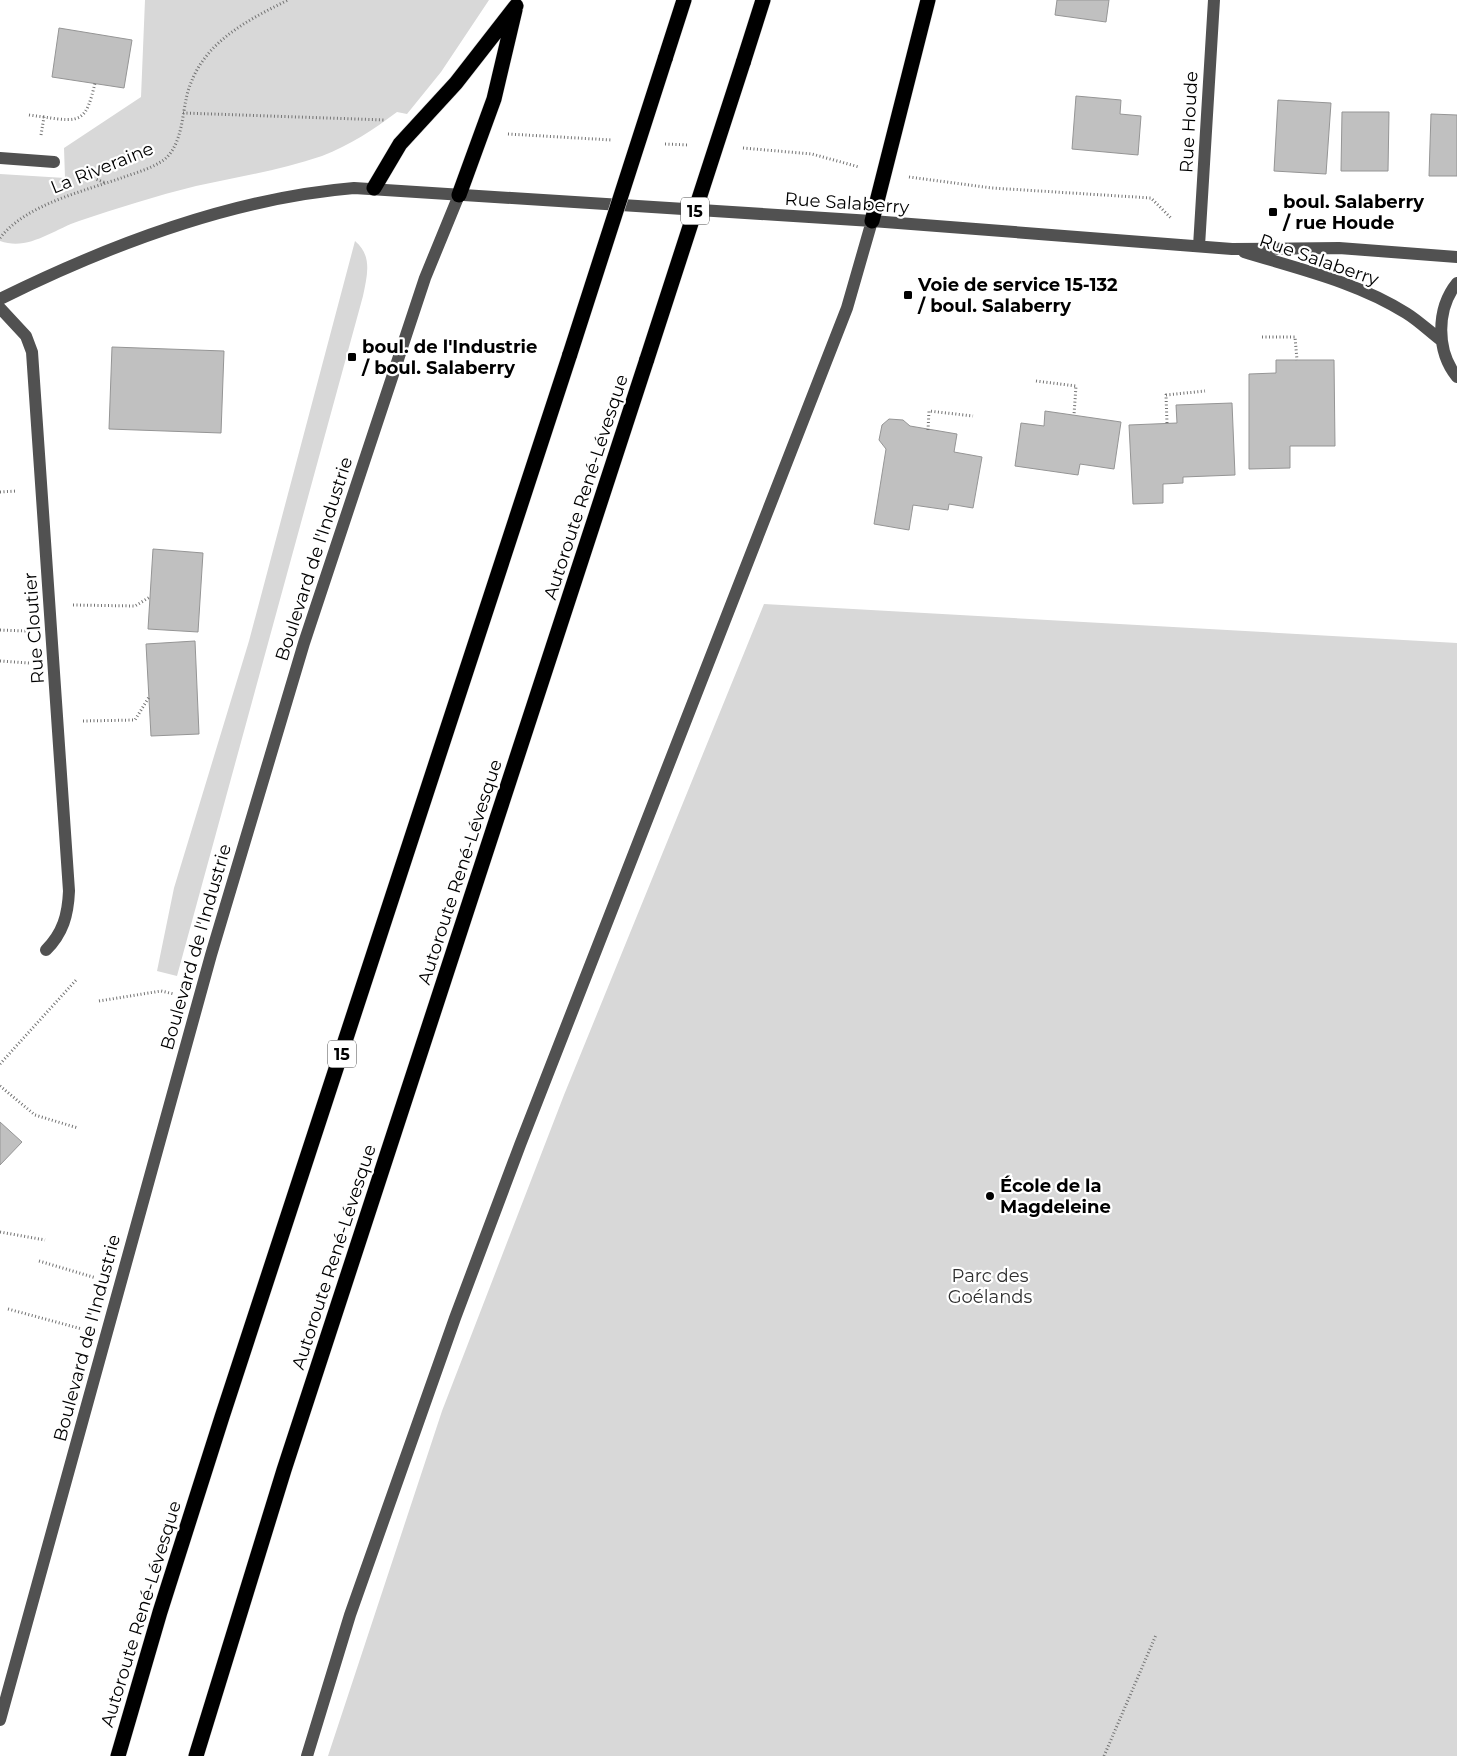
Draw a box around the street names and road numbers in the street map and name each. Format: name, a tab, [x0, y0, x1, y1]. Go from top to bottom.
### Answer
street label: Rue Houde	[1175, 70, 1203, 173]
street label: La Riveraine	[47, 137, 157, 199]
street label: Rue Salaberry	[784, 188, 910, 218]
road number: 15	[681, 198, 709, 225]
street label: Rue Salaberry	[1256, 229, 1382, 291]
street label: Autoroute René-Lévesque	[539, 372, 633, 602]
street label: Boulevard de l'Industrie	[271, 454, 357, 664]
street label: Rue Cloutier	[19, 571, 49, 685]
street label: Autoroute René-Lévesque	[413, 757, 507, 987]
street label: Boulevard de l'Industrie	[156, 841, 236, 1053]
road number: 15	[328, 1040, 356, 1068]
street label: Autoroute René-Lévesque	[287, 1142, 381, 1372]
street label: Boulevard de l'Industrie	[49, 1232, 125, 1444]
street label: Autoroute René-Lévesque	[96, 1498, 186, 1730]

